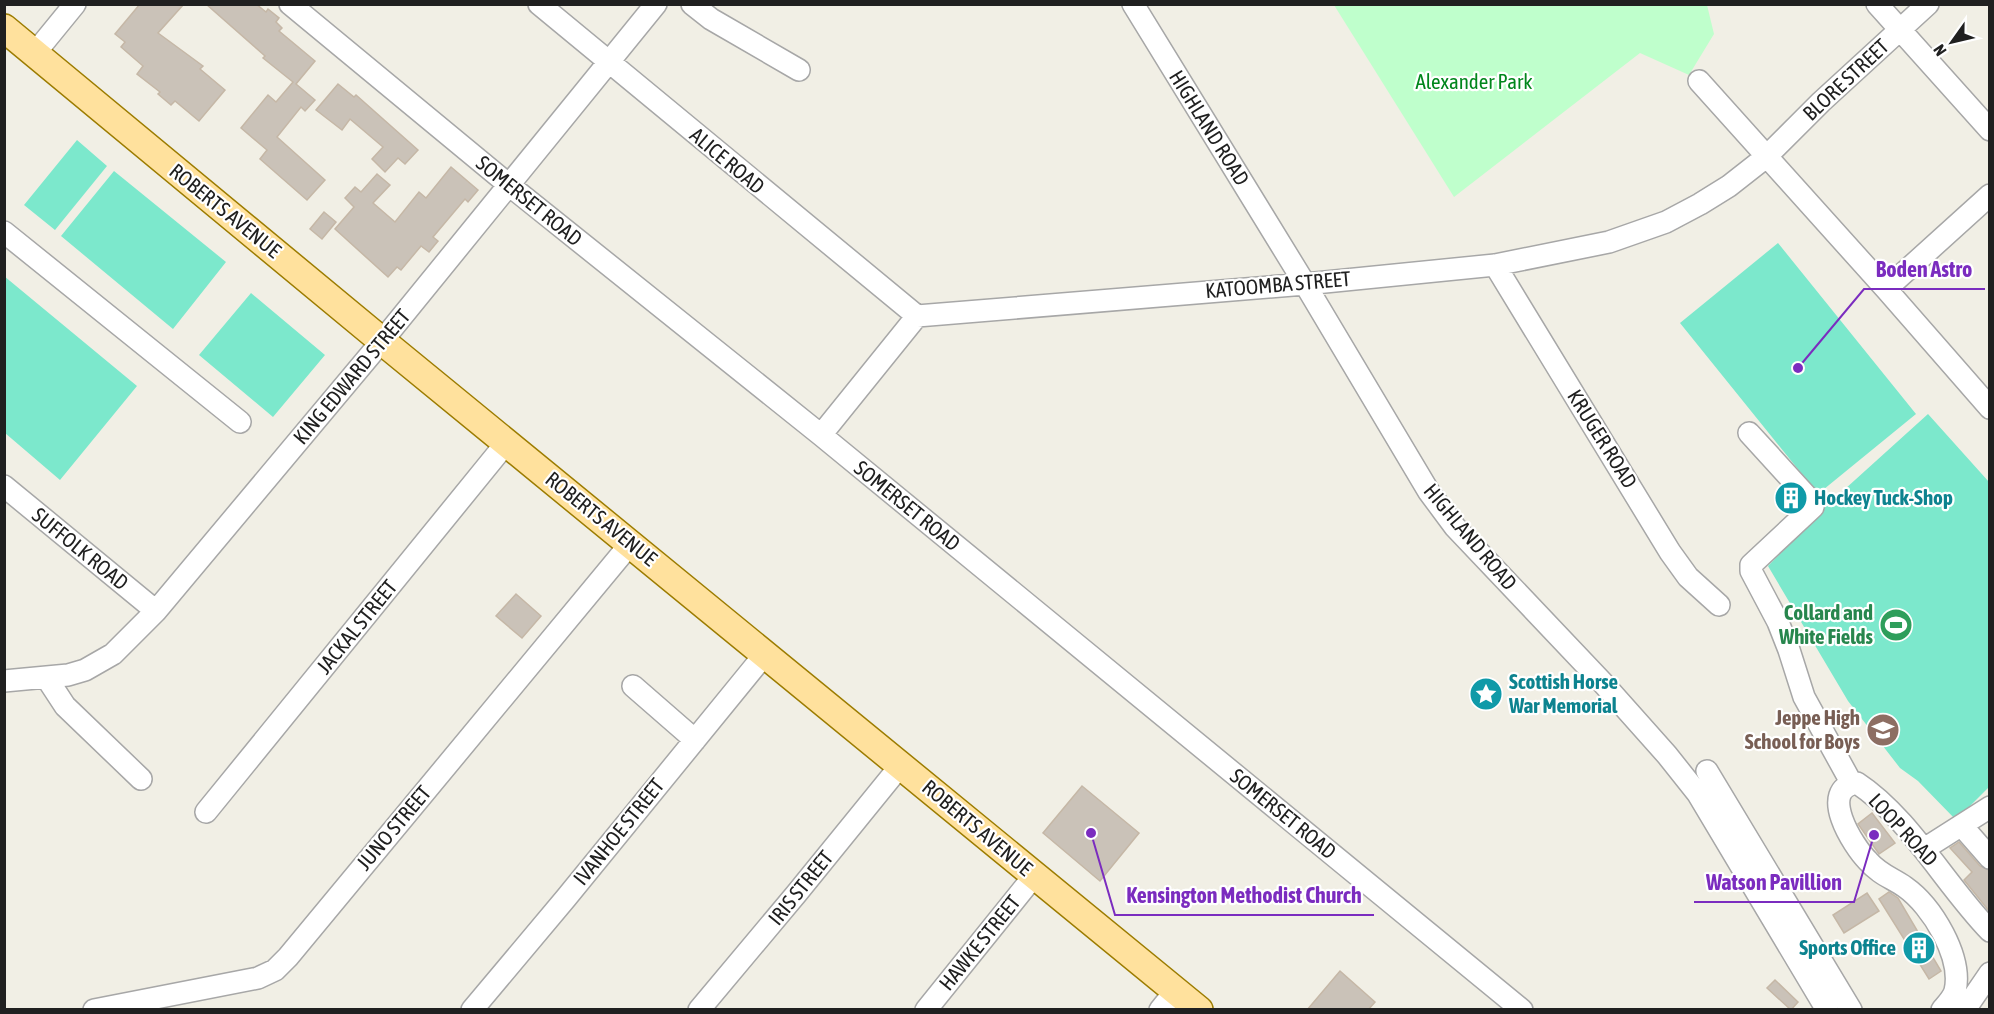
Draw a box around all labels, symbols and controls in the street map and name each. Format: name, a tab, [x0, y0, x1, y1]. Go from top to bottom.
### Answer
north arrow	[1922, 12, 1982, 72]
street label: BLORE STREET	[1798, 34, 1893, 125]
text: N	[1929, 41, 1950, 59]
street label: HIGHLAND ROAD	[1165, 66, 1255, 189]
park label: Alexander Park	[1415, 69, 1533, 93]
street label: ALICE ROAD	[686, 122, 770, 198]
street label: SOMERSET ROAD	[472, 150, 587, 250]
street label: ROBERTS AVENUE	[165, 158, 286, 262]
callout: Boden Astro	[1864, 249, 1985, 289]
text: Boden Astro	[1876, 256, 1972, 282]
street label: KATOOMBA STREET	[1204, 266, 1352, 302]
street label: KING EDWARD STREET	[288, 304, 415, 449]
street label: KRUGER ROAD	[1563, 385, 1643, 492]
street label: SOMERSET ROAD	[850, 455, 965, 555]
street label: ROBERTS AVENUE	[541, 466, 662, 570]
street label: HIGHLAND ROAD	[1419, 478, 1522, 594]
building icon: Hockey Tuck-Shop	[1773, 480, 1809, 516]
place label: Hockey Tuck-Shop	[1814, 485, 1953, 509]
street label: SUFFOLK ROAD	[28, 502, 133, 594]
street label: JACKAL STREET	[311, 575, 401, 678]
place label: Collard and White Fields	[1778, 600, 1874, 648]
sports icon: Collard and White Fields	[1878, 607, 1914, 643]
place label: Scottish Horse War Memorial	[1508, 669, 1618, 717]
place icon: Scottish Horse War Memorial	[1468, 676, 1504, 712]
place label: Jeppe High School for Boys	[1745, 705, 1861, 753]
school or university icon: Jeppe High School for Boys	[1865, 712, 1901, 748]
street label: SOMERSET ROAD	[1226, 763, 1341, 863]
street label: IVANHOE STREET	[568, 773, 668, 889]
street label: ROBERTS AVENUE	[918, 774, 1037, 880]
street label: JUNO STREET	[351, 780, 435, 874]
street label: LOOP ROAD	[1864, 788, 1943, 870]
street label: IRIS STREET	[763, 845, 837, 929]
callout: Watson Pavillion	[1694, 862, 1854, 902]
text: Watson Pavillion	[1705, 869, 1842, 895]
callout: Kensington Methodist Church	[1115, 875, 1374, 915]
text: Kensington Methodist Church	[1126, 882, 1362, 908]
street label: HAWKE STREET	[934, 890, 1025, 995]
building icon: Sports Office	[1901, 930, 1937, 966]
place label: Sports Office	[1799, 935, 1896, 959]

